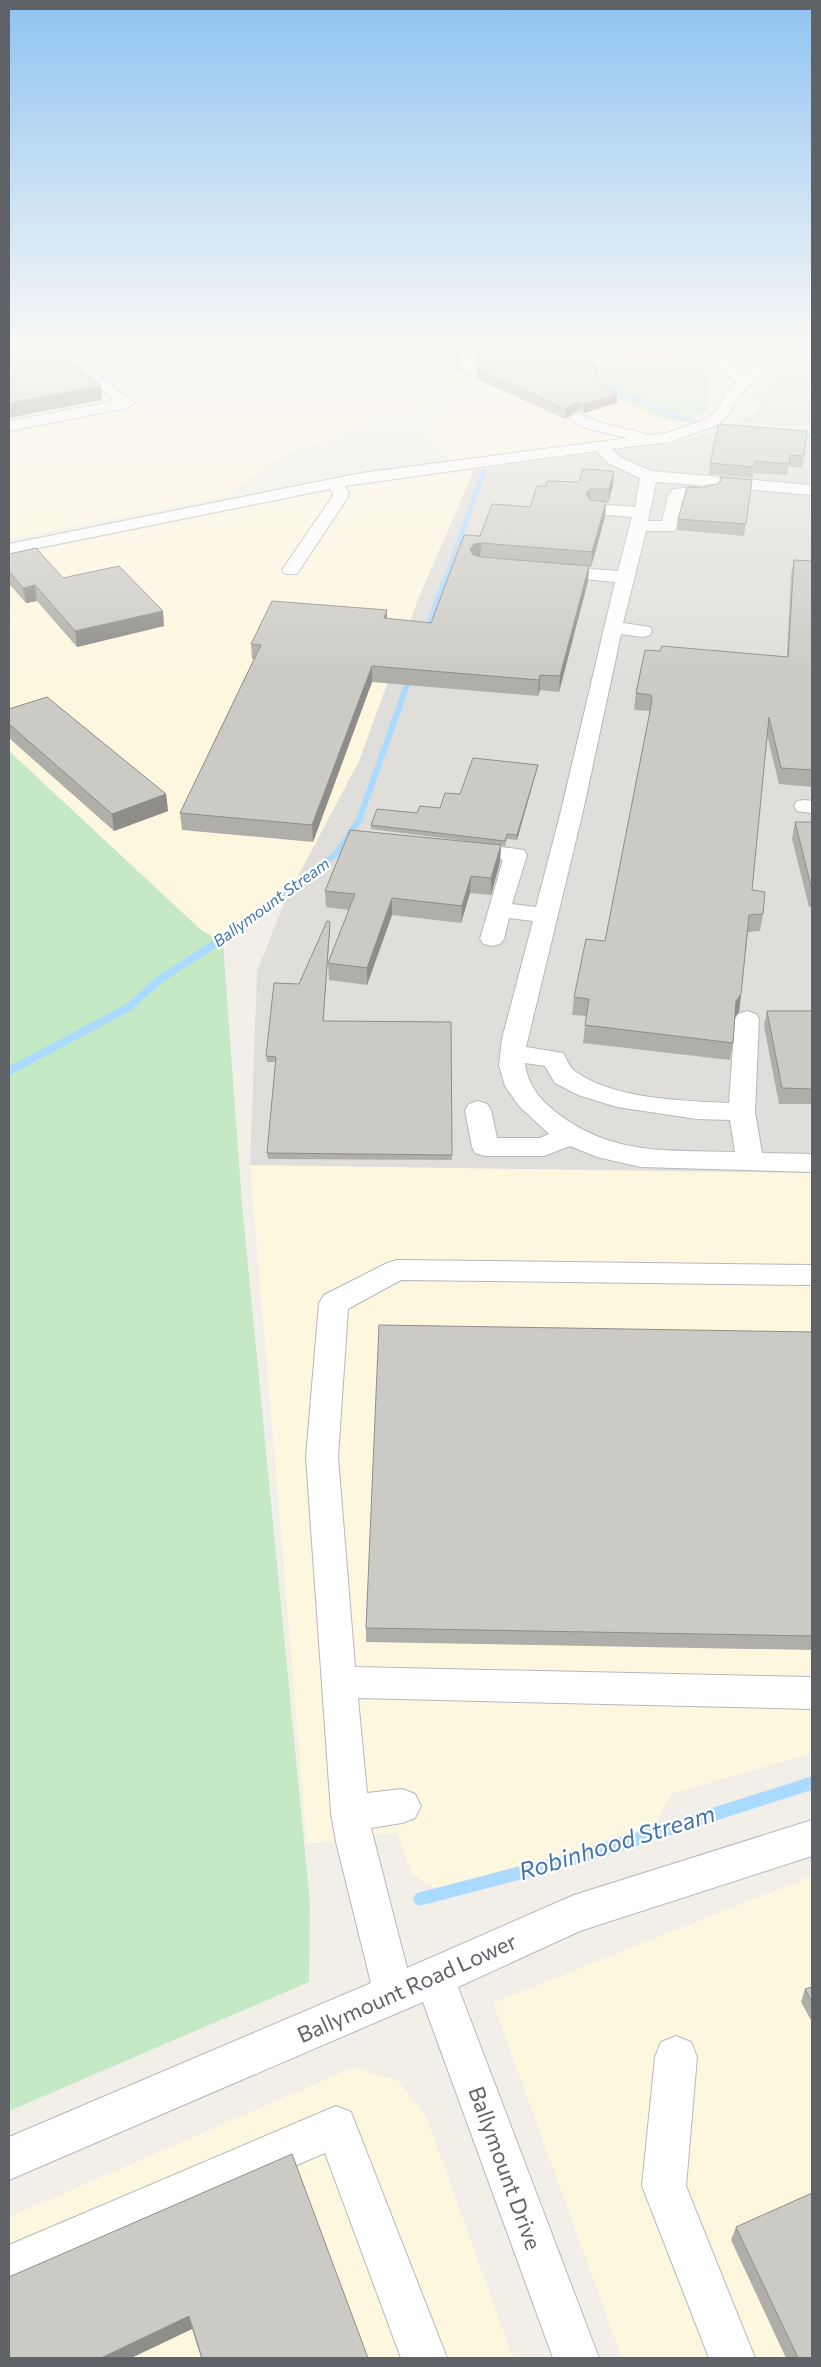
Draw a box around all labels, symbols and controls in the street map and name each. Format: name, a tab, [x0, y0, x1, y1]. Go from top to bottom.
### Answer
water label: Ballymount Stream	[209, 853, 333, 950]
water label: Robinhood Stream	[515, 1798, 718, 1885]
street label: Ballymount Road Lower	[293, 1927, 521, 2048]
street label: Ballymount Drive	[463, 2082, 548, 2253]

